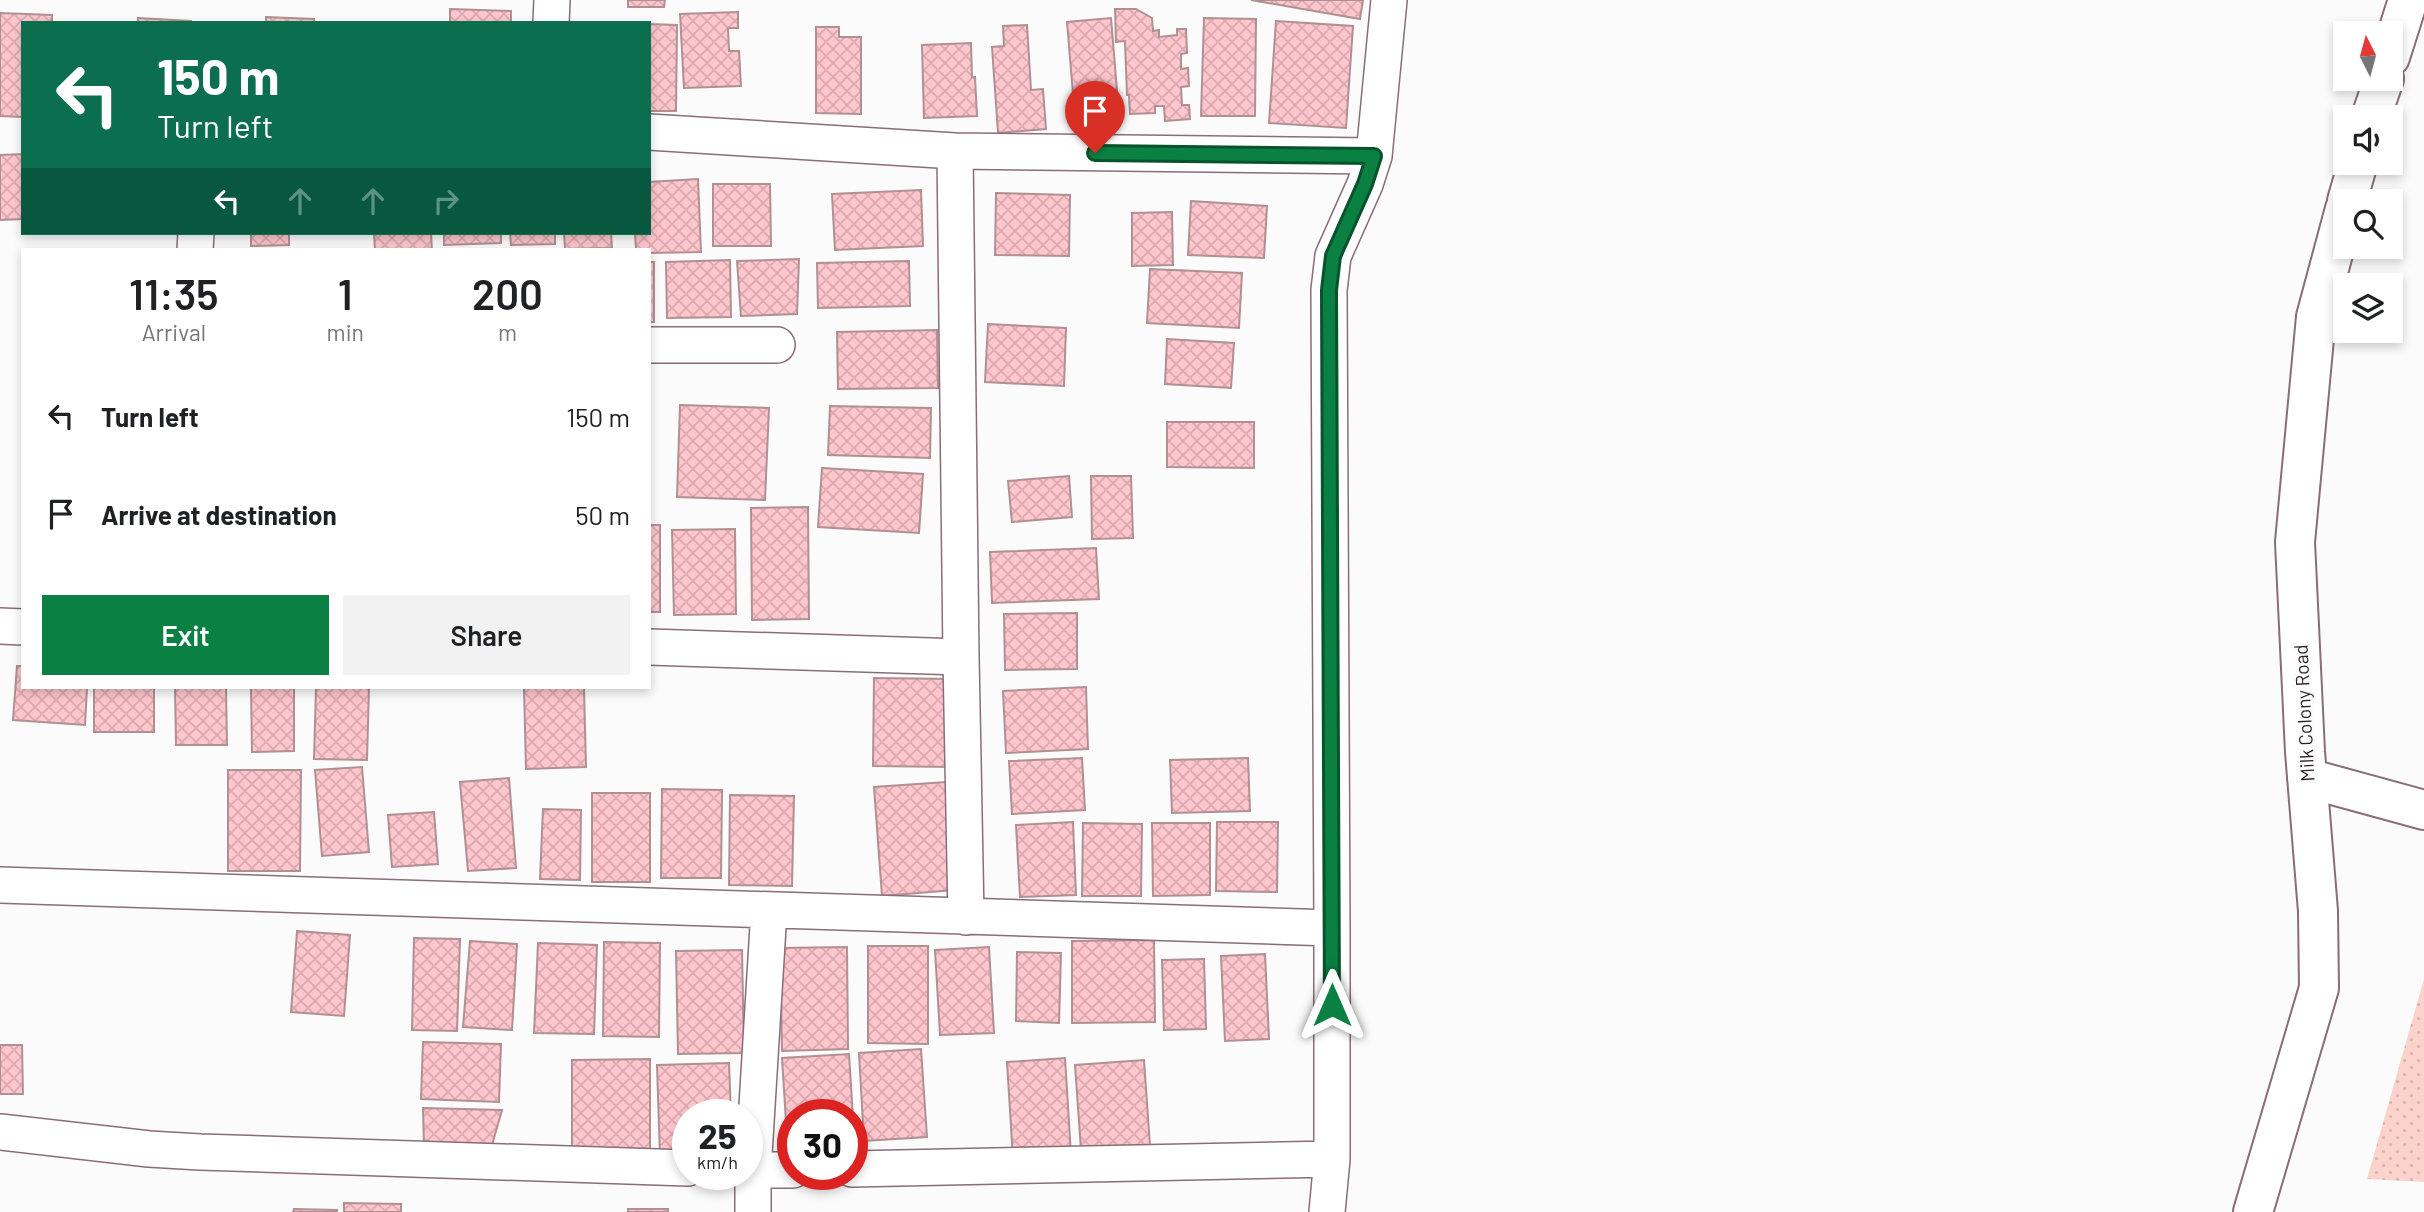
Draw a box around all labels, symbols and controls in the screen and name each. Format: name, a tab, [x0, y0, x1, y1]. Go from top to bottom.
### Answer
north arrow	[2333, 21, 2403, 91]
map controls	[2333, 21, 2403, 343]
text: 150 m	[157, 46, 279, 105]
icon: left	[42, 49, 133, 140]
pin	[1065, 81, 1125, 153]
icon: arrive	[1076, 92, 1114, 130]
button: sound	[2333, 105, 2403, 175]
text: Turn left	[157, 106, 274, 144]
icon: left	[208, 182, 246, 220]
icon: ahead	[281, 182, 319, 220]
icon: ahead	[354, 182, 392, 220]
icon: right	[427, 182, 465, 220]
button: search	[2333, 189, 2403, 259]
text: 11:35	[129, 268, 219, 318]
text: 1	[338, 268, 353, 318]
text: 200	[472, 268, 543, 318]
button: layers	[2333, 273, 2403, 343]
text: Arrival	[142, 318, 206, 346]
text: min	[327, 318, 364, 346]
text: m	[498, 318, 517, 346]
icon: left	[42, 397, 80, 435]
text: Turn left	[101, 401, 199, 432]
text: 150 m	[566, 401, 630, 432]
icon: arrive	[42, 495, 80, 533]
text: Arrive at destination	[101, 499, 337, 530]
text: 50 m	[575, 499, 630, 530]
button: Exit	[42, 595, 329, 675]
button: Share	[343, 595, 630, 675]
street label: Milk Colony Road	[2288, 644, 2319, 782]
position arrow	[1295, 968, 1369, 1042]
speed limit sign: 30	[777, 1099, 868, 1190]
text: 25	[698, 1114, 737, 1156]
text: km/h	[697, 1151, 738, 1173]

